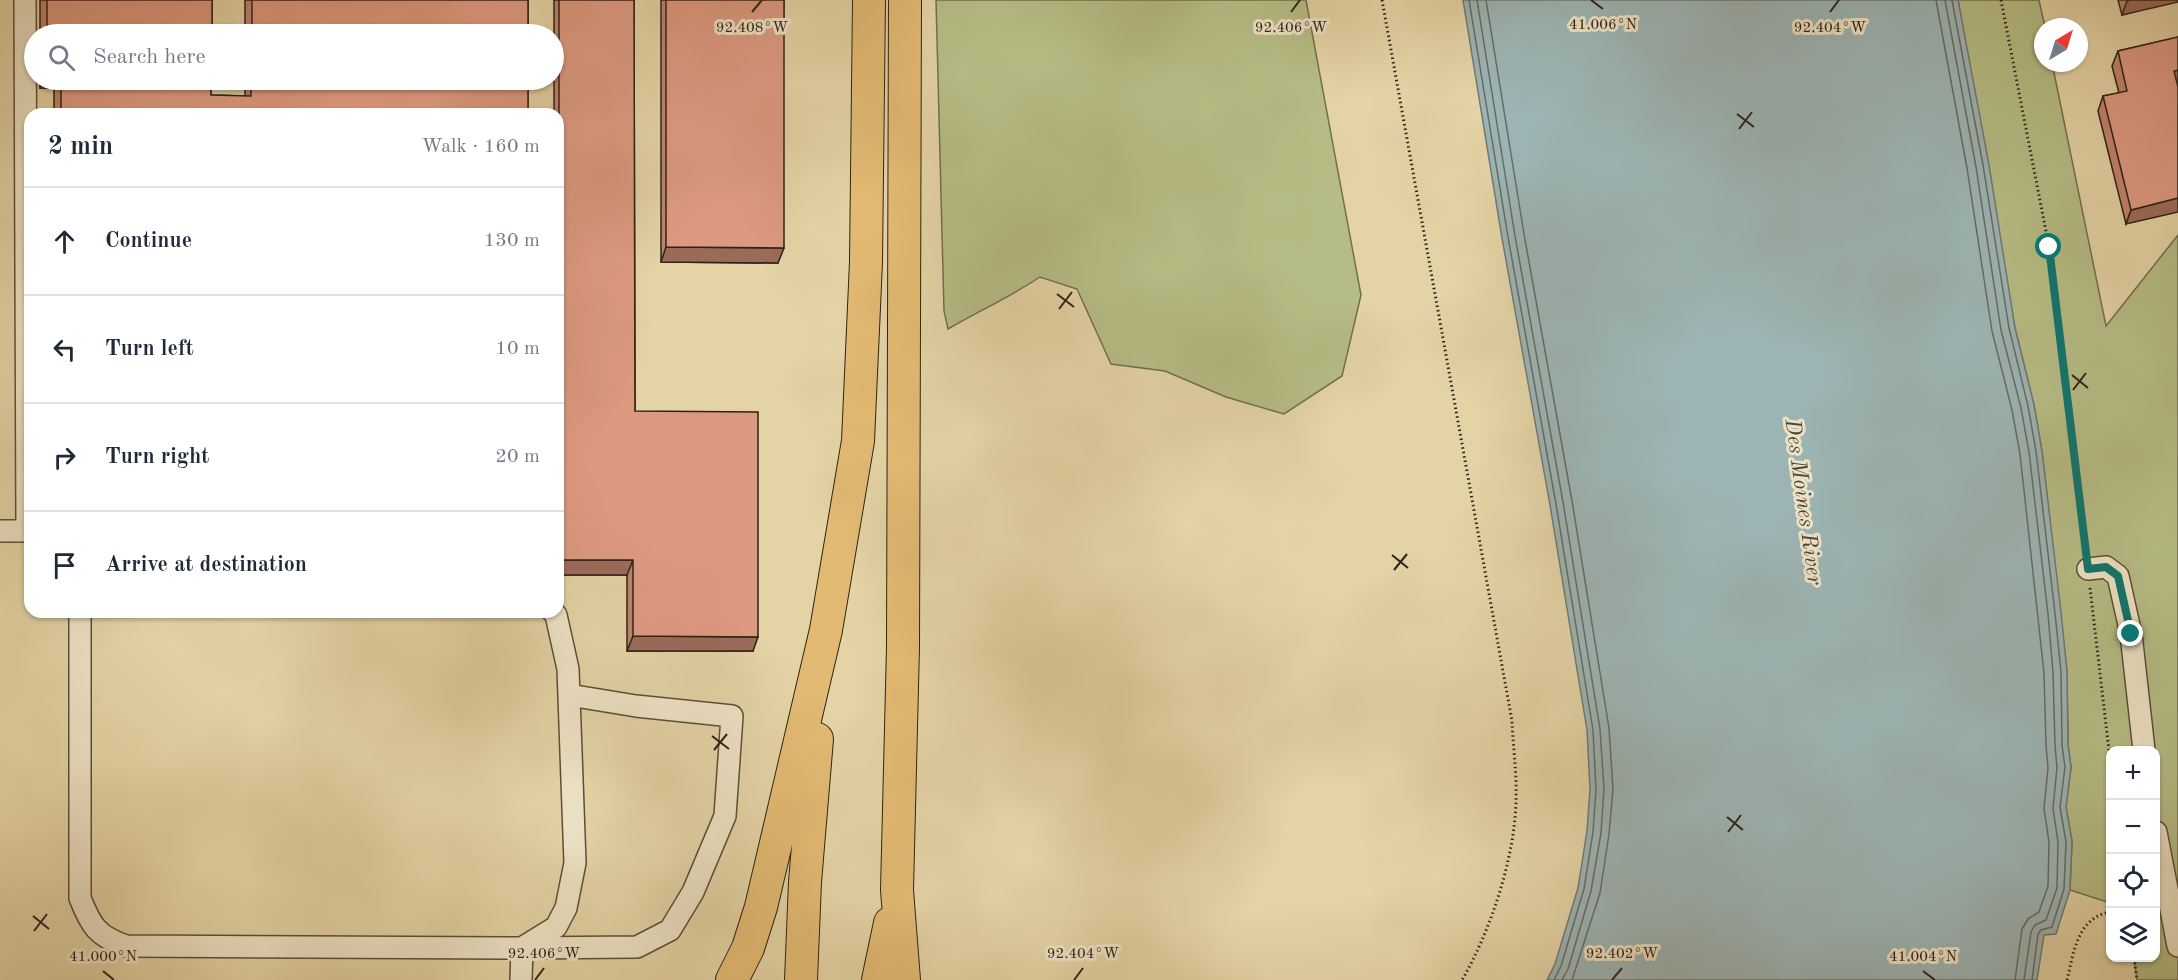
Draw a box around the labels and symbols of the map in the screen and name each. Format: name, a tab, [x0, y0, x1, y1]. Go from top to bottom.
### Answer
text: 41.006°N	[1569, 18, 1637, 33]
north arrow	[2034, 18, 2088, 72]
text: 92.408°W	[716, 21, 788, 36]
text: 92.406°W	[1255, 21, 1327, 36]
text: 92.404°W	[1794, 21, 1866, 36]
route start	[2035, 233, 2061, 259]
water label: Des Moines River	[1780, 417, 1826, 587]
route end	[2117, 620, 2143, 646]
text: 92.406°W	[508, 947, 580, 962]
text: 92.404°W	[1047, 947, 1119, 962]
text: 92.402°W	[1586, 947, 1658, 962]
text: 41.000°N	[69, 950, 137, 965]
text: 41.004°N	[1889, 950, 1957, 965]

